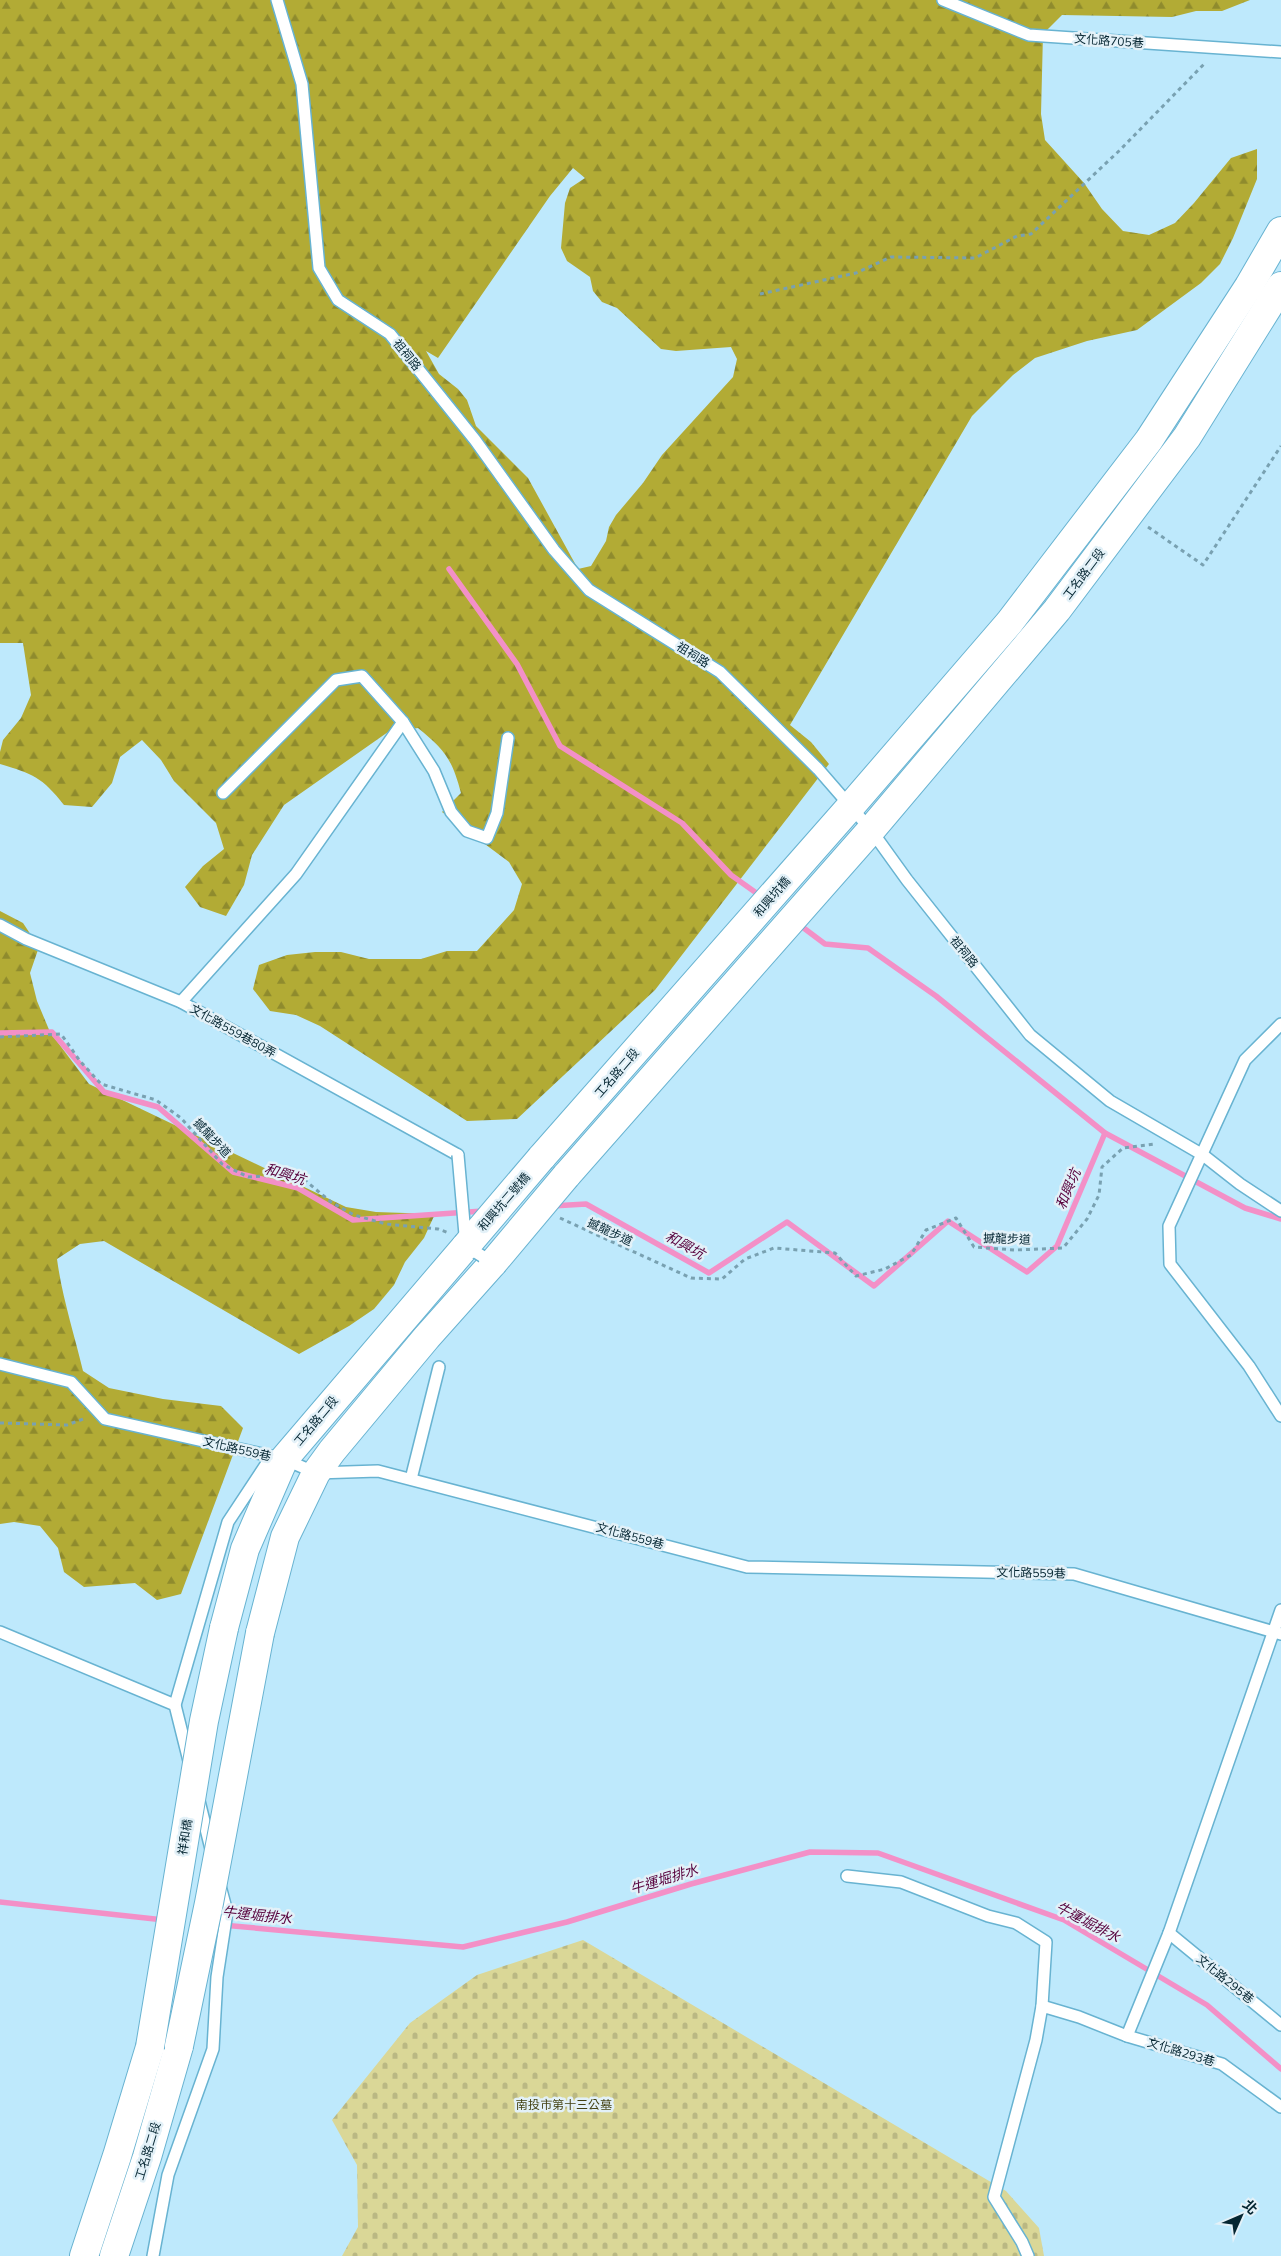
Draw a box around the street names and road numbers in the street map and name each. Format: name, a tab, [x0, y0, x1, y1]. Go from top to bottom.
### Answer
street label: 文化路705巷	[1074, 31, 1144, 50]
street label: 祖祠路	[390, 336, 425, 373]
street label: 工名路二段	[1060, 545, 1108, 602]
street label: 祖祠路	[674, 639, 713, 670]
street label: 和興坑橋	[750, 874, 793, 920]
street label: 祖祠路	[947, 933, 982, 970]
street label: 文化路559巷80弄	[188, 1001, 279, 1060]
street label: 工名路二段	[591, 1045, 642, 1100]
street label: 撼龍步道	[191, 1115, 234, 1160]
street label: 和興坑二號橋	[474, 1170, 533, 1234]
street label: 撼龍步道	[585, 1215, 635, 1248]
street label: 撼龍步道	[983, 1230, 1031, 1247]
street label: 工名路二段	[291, 1393, 341, 1448]
street label: 文化路559巷	[202, 1433, 273, 1464]
street label: 文化路559巷	[595, 1519, 666, 1552]
street label: 文化路559巷	[996, 1564, 1066, 1581]
street label: 祥和橋	[174, 1818, 195, 1856]
street label: 文化路295巷	[1194, 1951, 1257, 2006]
street label: 文化路293巷	[1146, 2034, 1217, 2069]
street label: 工名路二段	[132, 2120, 163, 2182]

